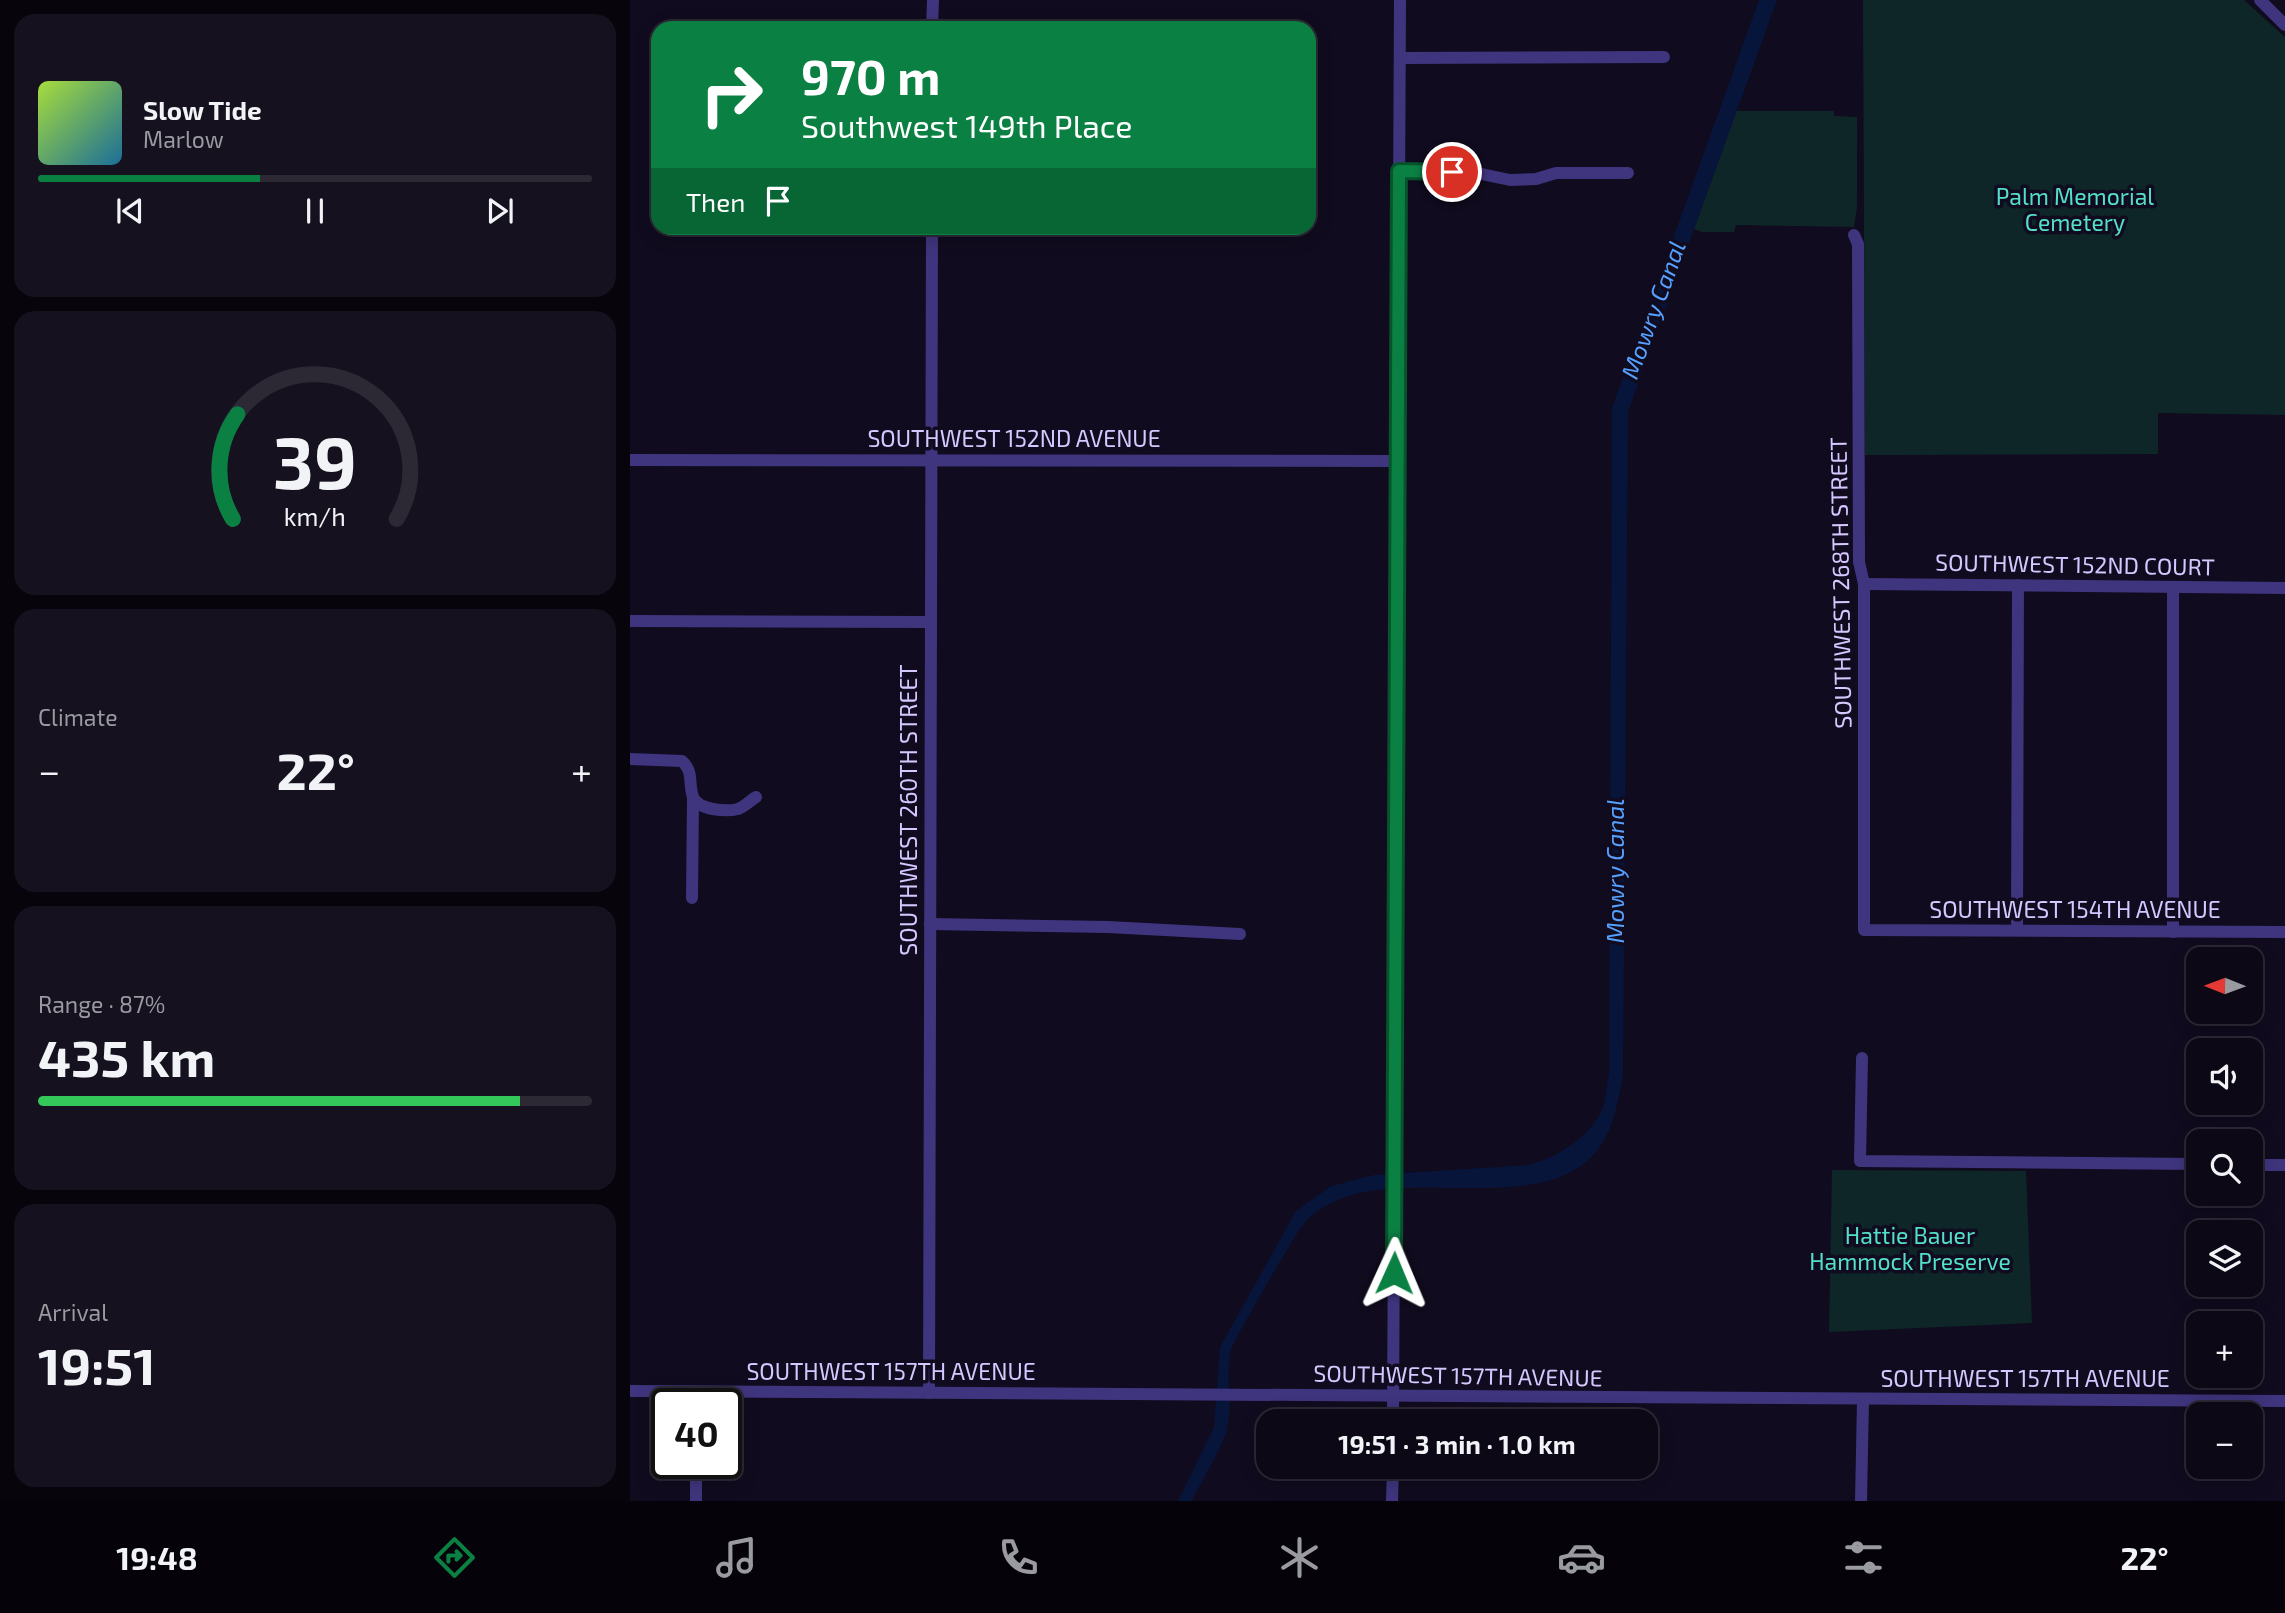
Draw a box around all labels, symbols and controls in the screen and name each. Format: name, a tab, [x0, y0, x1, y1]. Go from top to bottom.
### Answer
text: 970 m	[801, 46, 940, 105]
icon: right	[686, 49, 777, 140]
text: Slow Tide	[143, 94, 262, 125]
text: Southwest 149th Place	[801, 106, 1132, 144]
text: Marlow	[143, 125, 224, 153]
pin	[1422, 142, 1482, 202]
icon: arrive	[1433, 153, 1471, 191]
icon: arrive	[759, 182, 797, 220]
park label: Palm Memorial Cemetery	[1996, 182, 2154, 236]
text: Then	[686, 186, 745, 217]
icon: previous	[111, 192, 149, 230]
icon: pause	[296, 192, 334, 230]
icon: next	[481, 192, 519, 230]
water label: Mowry Canal	[1614, 237, 1691, 382]
text: 39	[273, 417, 357, 505]
street label: SOUTHWEST 152ND AVENUE	[867, 424, 1161, 452]
street label: SOUTHWEST 268TH STREET	[1823, 437, 1857, 729]
text: km/h	[284, 501, 346, 531]
street label: SOUTHWEST 152ND COURT	[1935, 548, 2215, 580]
street label: SOUTHWEST 260TH STREET	[894, 664, 922, 956]
text: Climate	[38, 703, 118, 731]
text: 22°	[276, 738, 355, 800]
text: −	[38, 747, 60, 793]
text: +	[571, 747, 592, 793]
water label: Mowry Canal	[1600, 799, 1629, 943]
street label: SOUTHWEST 154TH AVENUE	[1929, 895, 2221, 923]
north arrow	[2186, 947, 2263, 1024]
map controls	[2186, 947, 2263, 1479]
text: Range · 87%	[38, 990, 165, 1018]
text: 435 km	[38, 1025, 215, 1087]
button: sound	[2186, 1038, 2263, 1115]
button: search	[2186, 1129, 2263, 1206]
button: layers	[2186, 1220, 2263, 1297]
park label: Hattie Bauer Hammock Preserve	[1809, 1221, 2011, 1275]
position arrow	[1357, 1236, 1431, 1310]
text: Arrival	[38, 1298, 108, 1326]
button: +	[2186, 1311, 2263, 1388]
text: 19:51	[38, 1333, 156, 1395]
street label: SOUTHWEST 157TH AVENUE	[746, 1357, 1036, 1385]
street label: SOUTHWEST 157TH AVENUE	[1313, 1358, 1603, 1392]
street label: SOUTHWEST 157TH AVENUE	[1880, 1364, 2170, 1392]
speed limit sign: 40	[651, 1388, 742, 1479]
button: −	[2186, 1402, 2263, 1479]
text: 19:51 · 3 min · 1.0 km	[1338, 1428, 1576, 1459]
icon: directions	[430, 1533, 479, 1582]
icon: music	[712, 1533, 761, 1582]
icon: phone	[994, 1533, 1043, 1582]
icon: climate	[1275, 1533, 1324, 1582]
icon: car	[1557, 1533, 1606, 1582]
icon: filters	[1839, 1533, 1888, 1582]
text: 19:48	[116, 1538, 198, 1576]
text: 22°	[2120, 1538, 2169, 1576]

